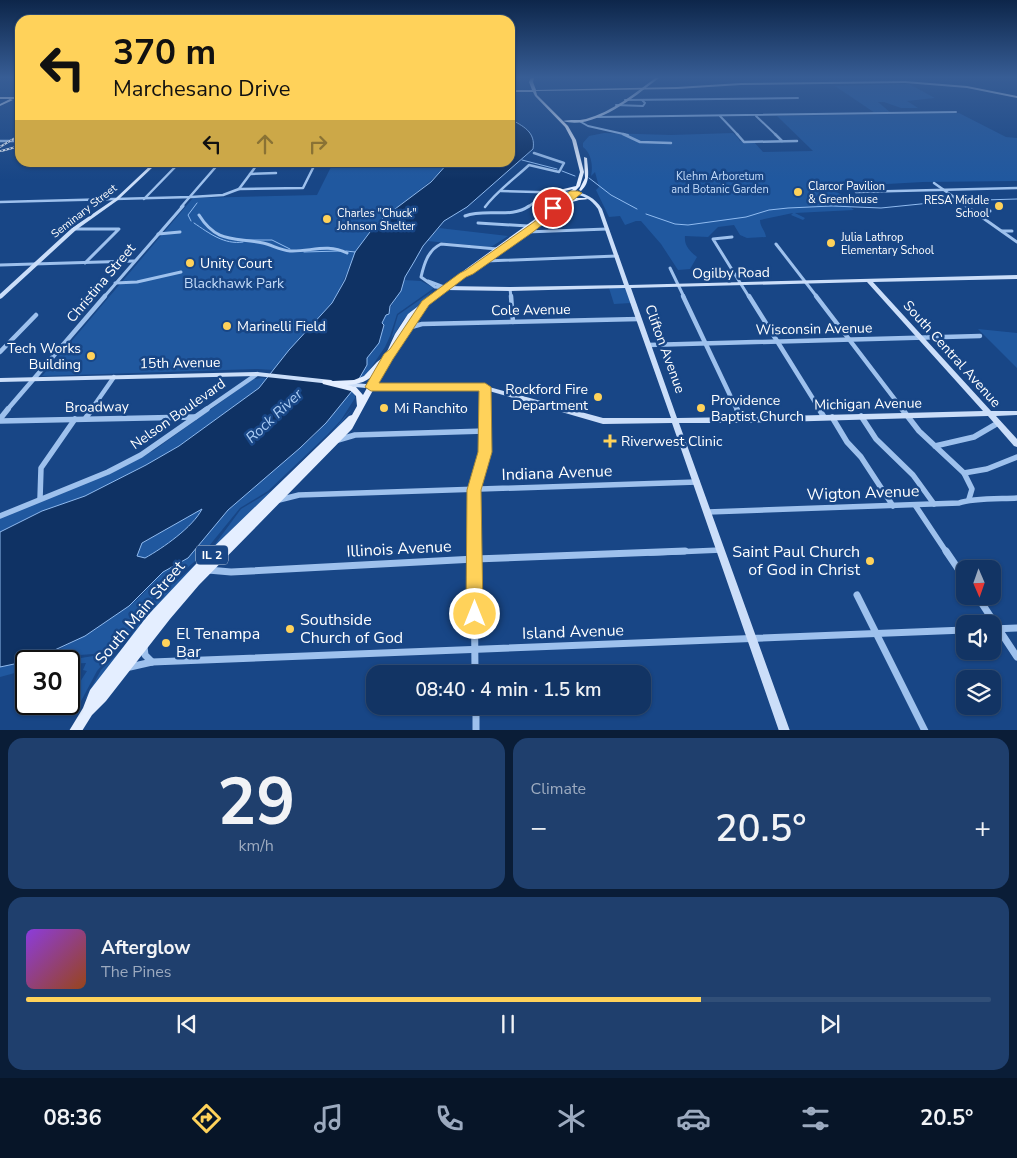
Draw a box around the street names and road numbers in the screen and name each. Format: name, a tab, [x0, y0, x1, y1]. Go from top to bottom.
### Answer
street label: Seminary Street	[48, 181, 120, 241]
street label: Christina Street	[62, 239, 140, 326]
street label: Ogilby Road	[692, 263, 770, 283]
street label: South Central Avenue	[899, 296, 1005, 412]
street label: Cole Avenue	[491, 300, 571, 320]
street label: Clifton Avenue	[640, 302, 690, 396]
street label: Wisconsin Avenue	[756, 318, 872, 340]
street label: 15th Avenue	[139, 353, 221, 373]
street label: Nelson Boulevard	[127, 374, 229, 454]
street label: Michigan Avenue	[814, 394, 922, 414]
street label: Broadway	[65, 397, 130, 417]
street label: Indiana Avenue	[501, 460, 613, 486]
street label: Wigton Avenue	[806, 480, 920, 506]
street label: Illinois Avenue	[346, 535, 452, 563]
road number: IL 2	[196, 546, 228, 564]
street label: South Main Street	[90, 556, 190, 670]
street label: Island Avenue	[522, 619, 624, 645]

